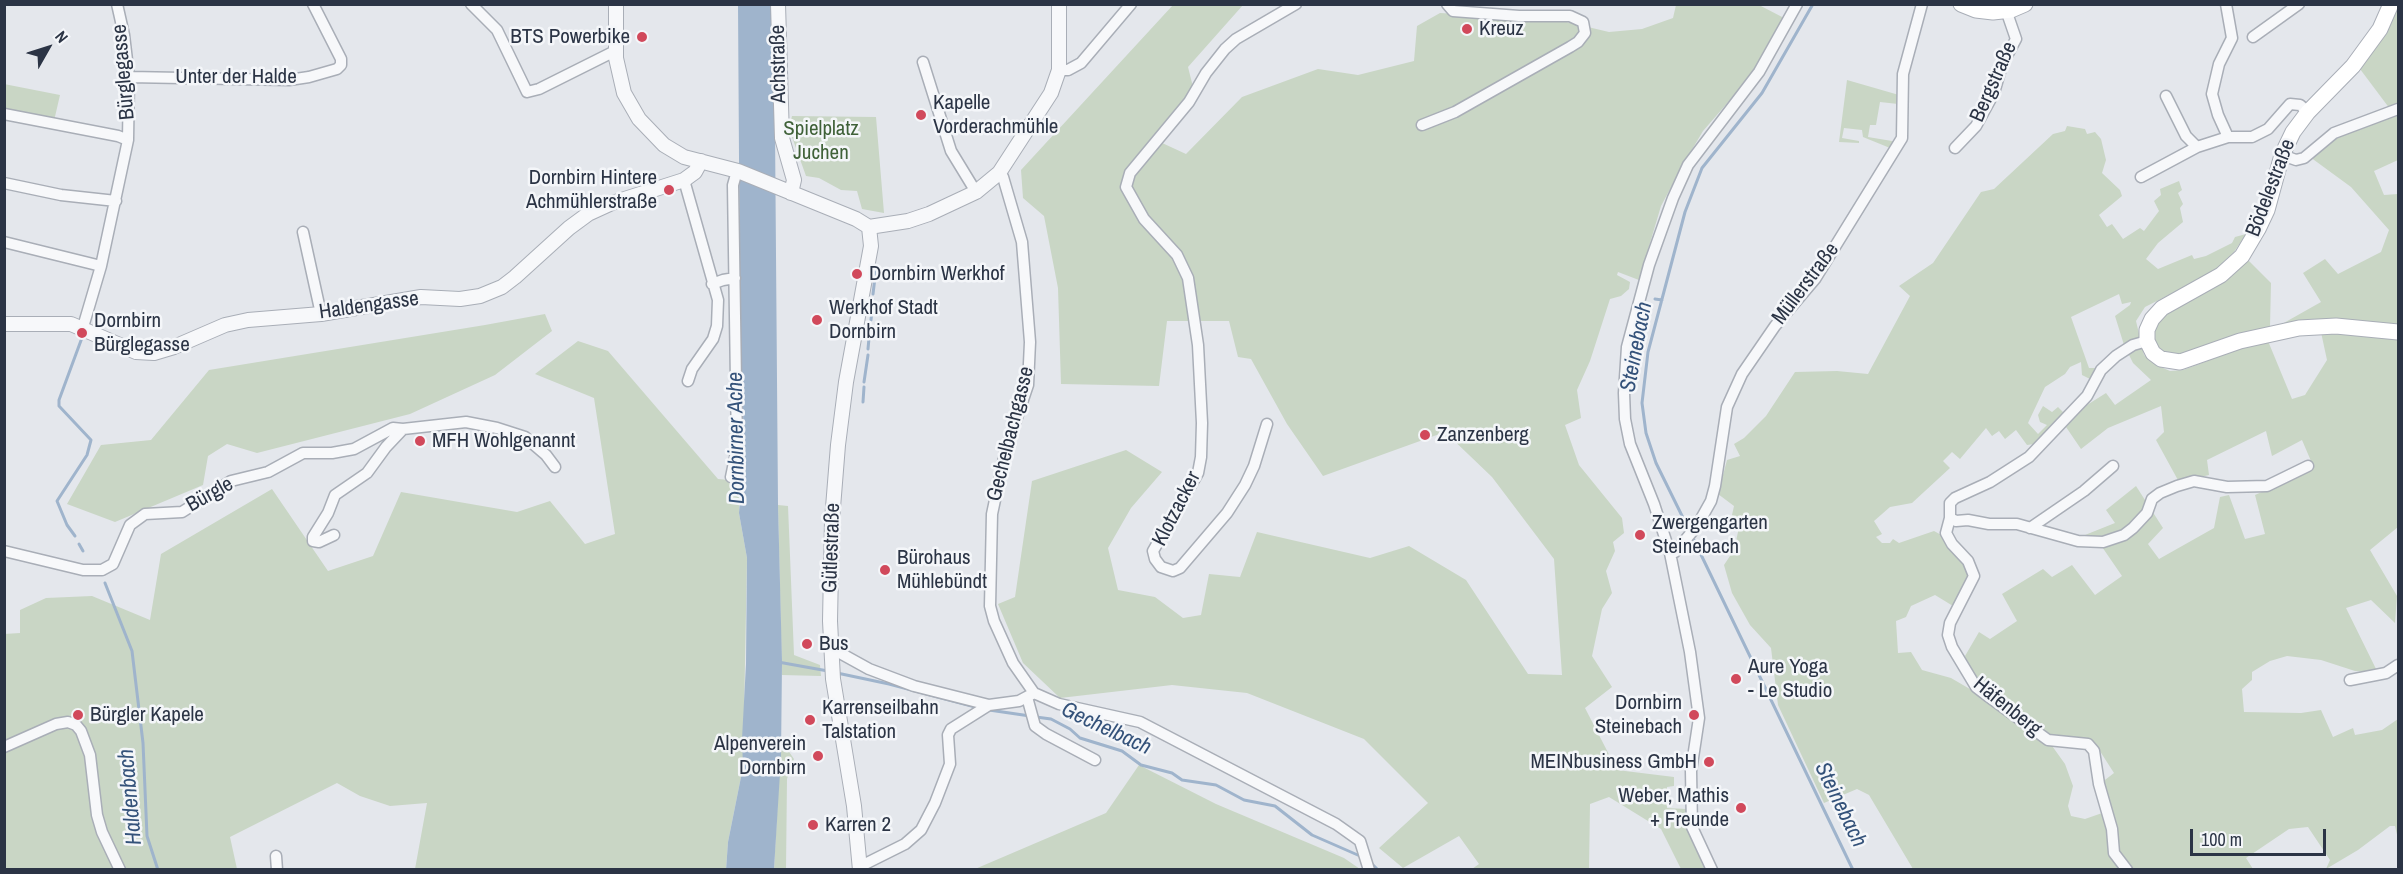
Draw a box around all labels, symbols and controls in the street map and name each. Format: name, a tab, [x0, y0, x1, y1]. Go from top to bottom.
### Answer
place label: Kreuz	[1479, 16, 1524, 42]
north arrow	[18, 18, 78, 78]
marker: Kreuz	[1460, 22, 1474, 36]
street label: Bürglegasse	[107, 23, 141, 121]
place label: BTS Powerbike	[510, 24, 630, 50]
street label: Achstraße	[766, 25, 792, 103]
text: N	[50, 26, 74, 47]
marker: BTS Powerbike	[635, 30, 649, 44]
street label: Bergstraße	[1965, 38, 2023, 126]
street label: Unter der Halde	[175, 64, 297, 90]
place label: Kapelle Vorderachmühle	[933, 90, 1058, 140]
marker: Kapelle Vorderachmühle	[914, 108, 928, 122]
park label: Spielplatz Juchen	[783, 116, 859, 166]
street label: Bödelestraße	[2241, 136, 2301, 240]
place label: Dornbirn Hintere Achmühlerstraße	[526, 165, 657, 215]
marker: Dornbirn Hintere Achmühlerstraße	[662, 183, 676, 197]
street label: Müllerstraße	[1767, 238, 1845, 330]
place label: Dornbirn Werkhof	[869, 261, 1005, 287]
marker: Dornbirn Werkhof	[850, 267, 864, 281]
street label: Haldengasse	[317, 287, 421, 325]
place label: Werkhof Stadt Dornbirn	[829, 295, 938, 345]
water label: Steinebach	[1615, 300, 1659, 394]
place label: Dornbirn Bürglegasse	[94, 308, 190, 358]
marker: Werkhof Stadt Dornbirn	[810, 313, 824, 327]
marker: Dornbirn Bürglegasse	[75, 326, 89, 340]
street label: Gechelbachgasse	[982, 364, 1040, 504]
water label: Dornbirner Ache	[723, 372, 751, 504]
place label: Zanzenberg	[1437, 422, 1529, 448]
place label: MFH Wohlgenannt	[432, 428, 575, 454]
marker: Zanzenberg	[1418, 428, 1432, 442]
marker: MFH Wohlgenannt	[413, 434, 427, 448]
street label: Klotzacker	[1148, 467, 1206, 551]
street label: Bürgle	[182, 472, 238, 518]
street label: Gütlestraße	[818, 503, 846, 593]
place label: Zwergengarten Steinebach	[1652, 510, 1768, 560]
marker: Zwergengarten Steinebach	[1633, 528, 1647, 542]
place label: Bürohaus Mühlebündt	[897, 545, 987, 595]
marker: Bürohaus Mühlebündt	[878, 563, 892, 577]
place label: Bus	[819, 631, 849, 657]
marker: Bus	[800, 637, 814, 651]
place label: Aure Yoga - Le Studio	[1748, 654, 1832, 704]
marker: Aure Yoga - Le Studio	[1729, 672, 1743, 686]
street label: Häfenberg	[1968, 672, 2046, 742]
place label: Dornbirn Steinebach	[1595, 690, 1682, 740]
place label: Karrenseilbahn Talstation	[822, 695, 939, 745]
water label: Gechelbach	[1057, 697, 1155, 761]
place label: Bürgler Kapele	[90, 702, 204, 728]
marker: Bürgler Kapele	[71, 708, 85, 722]
marker: Dornbirn Steinebach	[1687, 708, 1701, 722]
marker: Karrenseilbahn Talstation	[803, 713, 817, 727]
place label: Alpenverein Dornbirn	[714, 731, 806, 781]
water label: Haldenbach	[114, 748, 148, 846]
marker: Alpenverein Dornbirn	[811, 749, 825, 763]
place label: MEINbusiness GmbH	[1530, 749, 1697, 775]
marker: MEINbusiness GmbH	[1702, 755, 1716, 769]
water label: Steinebach	[1808, 758, 1872, 852]
place label: Weber, Mathis + Freunde	[1618, 783, 1729, 833]
marker: Weber, Mathis + Freunde	[1734, 801, 1748, 815]
place label: Karren 2	[825, 812, 891, 838]
scale bar	[2193, 817, 2330, 855]
marker: Karren 2	[806, 818, 820, 832]
text: 100 m	[2201, 827, 2242, 852]

